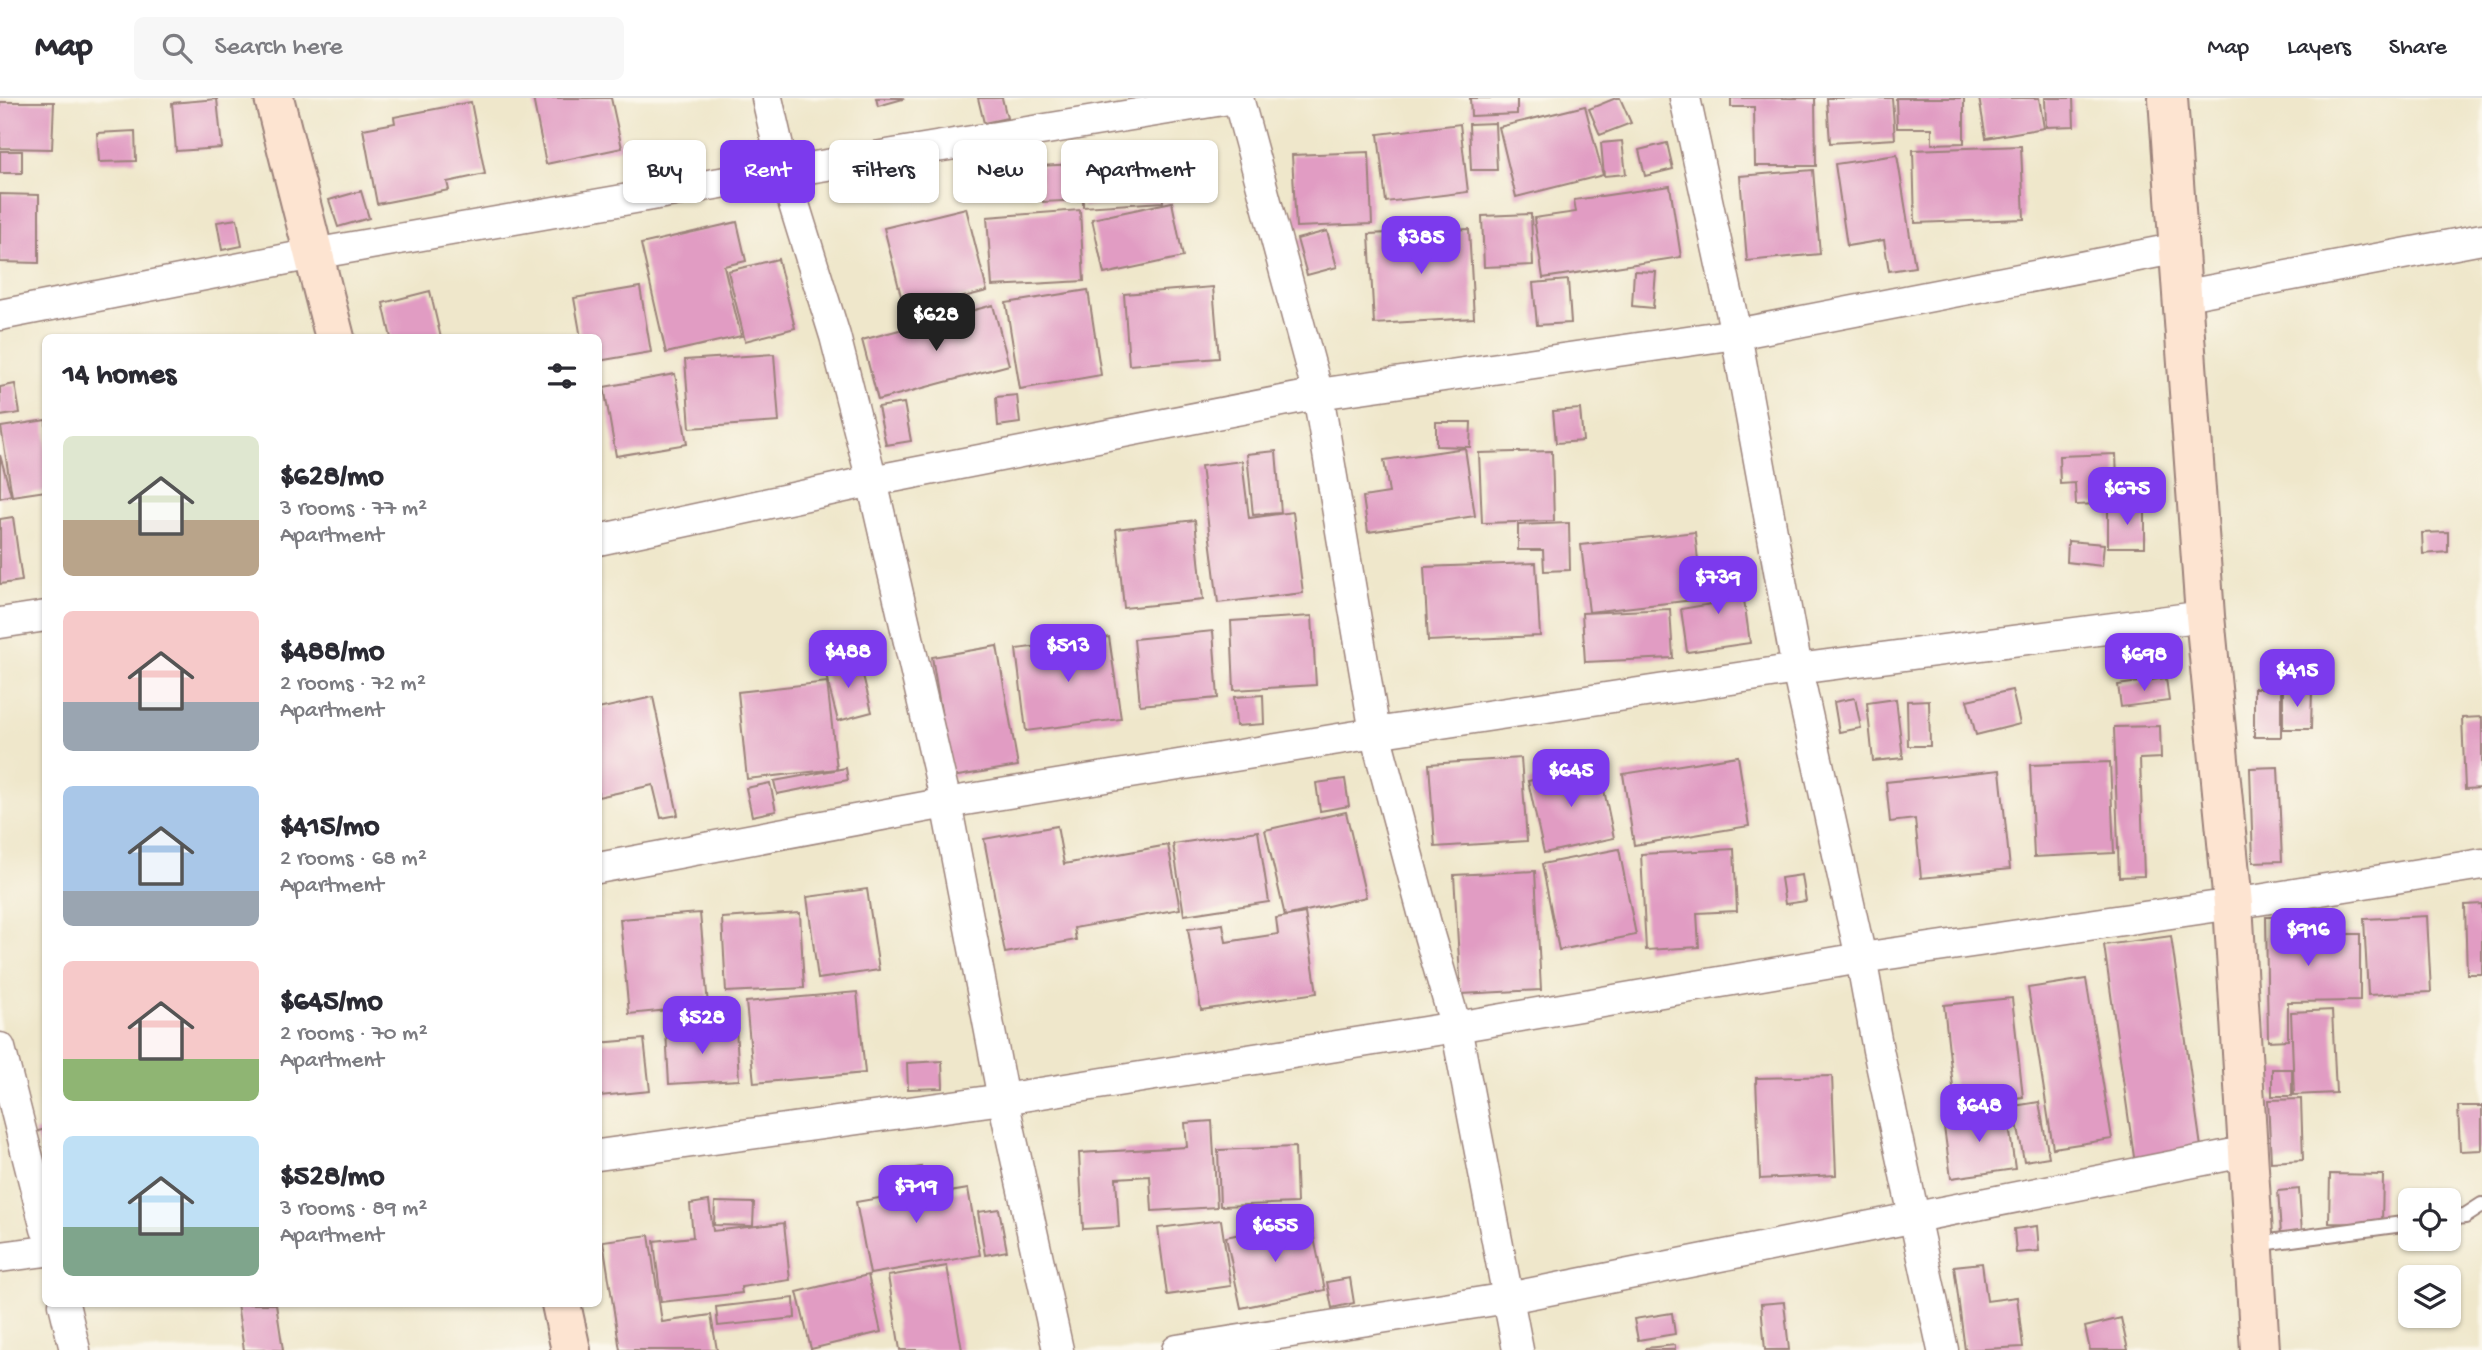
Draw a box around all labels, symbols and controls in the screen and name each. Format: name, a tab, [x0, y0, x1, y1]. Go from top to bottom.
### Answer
search box	[134, 17, 624, 80]
text: Map	[35, 29, 92, 67]
icon: search	[158, 29, 196, 67]
text: Search here	[214, 33, 343, 64]
text: Map	[2207, 34, 2249, 63]
text: Layers	[2287, 34, 2351, 63]
text: Share	[2389, 34, 2447, 63]
chip: Buy	[623, 140, 706, 203]
chip: Rent	[720, 140, 815, 203]
chip: Filters	[829, 140, 939, 203]
chip: New	[953, 140, 1047, 203]
chip: Apartment	[1061, 140, 1218, 203]
pin: $385	[1380, 216, 1462, 276]
text: $385	[1398, 225, 1444, 252]
pin: $628	[895, 294, 977, 353]
text: $628	[913, 302, 959, 329]
icon: filters	[543, 357, 581, 395]
text: 14 homes	[63, 359, 176, 394]
text: $628/mo	[280, 461, 384, 496]
icon: home	[119, 464, 203, 548]
pin: $675	[2086, 468, 2168, 527]
text: $675	[2104, 476, 2150, 503]
text: 3 rooms · 77 m²	[280, 496, 427, 523]
text: Apartment	[280, 523, 384, 550]
pin: $739	[1677, 556, 1759, 616]
text: $739	[1695, 565, 1741, 592]
pin: $513	[1027, 624, 1109, 684]
pin: $488	[807, 630, 889, 690]
text: $513	[1046, 633, 1090, 660]
pin: $698	[2103, 634, 2185, 693]
text: $488/mo	[280, 636, 385, 671]
icon: home	[119, 639, 203, 723]
text: $488	[825, 639, 871, 666]
text: $698	[2121, 642, 2167, 669]
pin: $415	[2256, 650, 2338, 709]
text: $415	[2276, 658, 2318, 685]
text: 2 rooms · 72 m²	[280, 671, 426, 698]
text: Apartment	[280, 698, 384, 725]
pin: $645	[1530, 750, 1612, 809]
text: $645	[1549, 758, 1593, 785]
text: $415/mo	[280, 811, 380, 846]
icon: home	[119, 814, 203, 898]
text: 2 rooms · 68 m²	[280, 846, 427, 873]
text: Apartment	[280, 873, 384, 900]
pin: $916	[2267, 908, 2349, 968]
text: $916	[2287, 917, 2329, 944]
text: $645/mo	[280, 986, 383, 1021]
icon: home	[119, 989, 203, 1073]
pin: $528	[661, 996, 743, 1056]
text: $528	[679, 1005, 725, 1032]
text: 2 rooms · 70 m²	[280, 1021, 428, 1048]
text: Apartment	[280, 1048, 384, 1075]
pin: $648	[1938, 1084, 2020, 1144]
text: $648	[1956, 1093, 2002, 1120]
text: $528/mo	[280, 1161, 384, 1196]
icon: home	[119, 1164, 203, 1248]
pin: $719	[875, 1166, 957, 1225]
text: $719	[894, 1174, 938, 1201]
map controls	[2398, 1188, 2461, 1328]
button: locate	[2398, 1188, 2461, 1251]
text: 3 rooms · 89 m²	[280, 1196, 427, 1223]
pin: $655	[1234, 1204, 1316, 1264]
text: $655	[1252, 1213, 1298, 1240]
text: Apartment	[280, 1223, 384, 1250]
button: layers	[2398, 1265, 2461, 1328]

